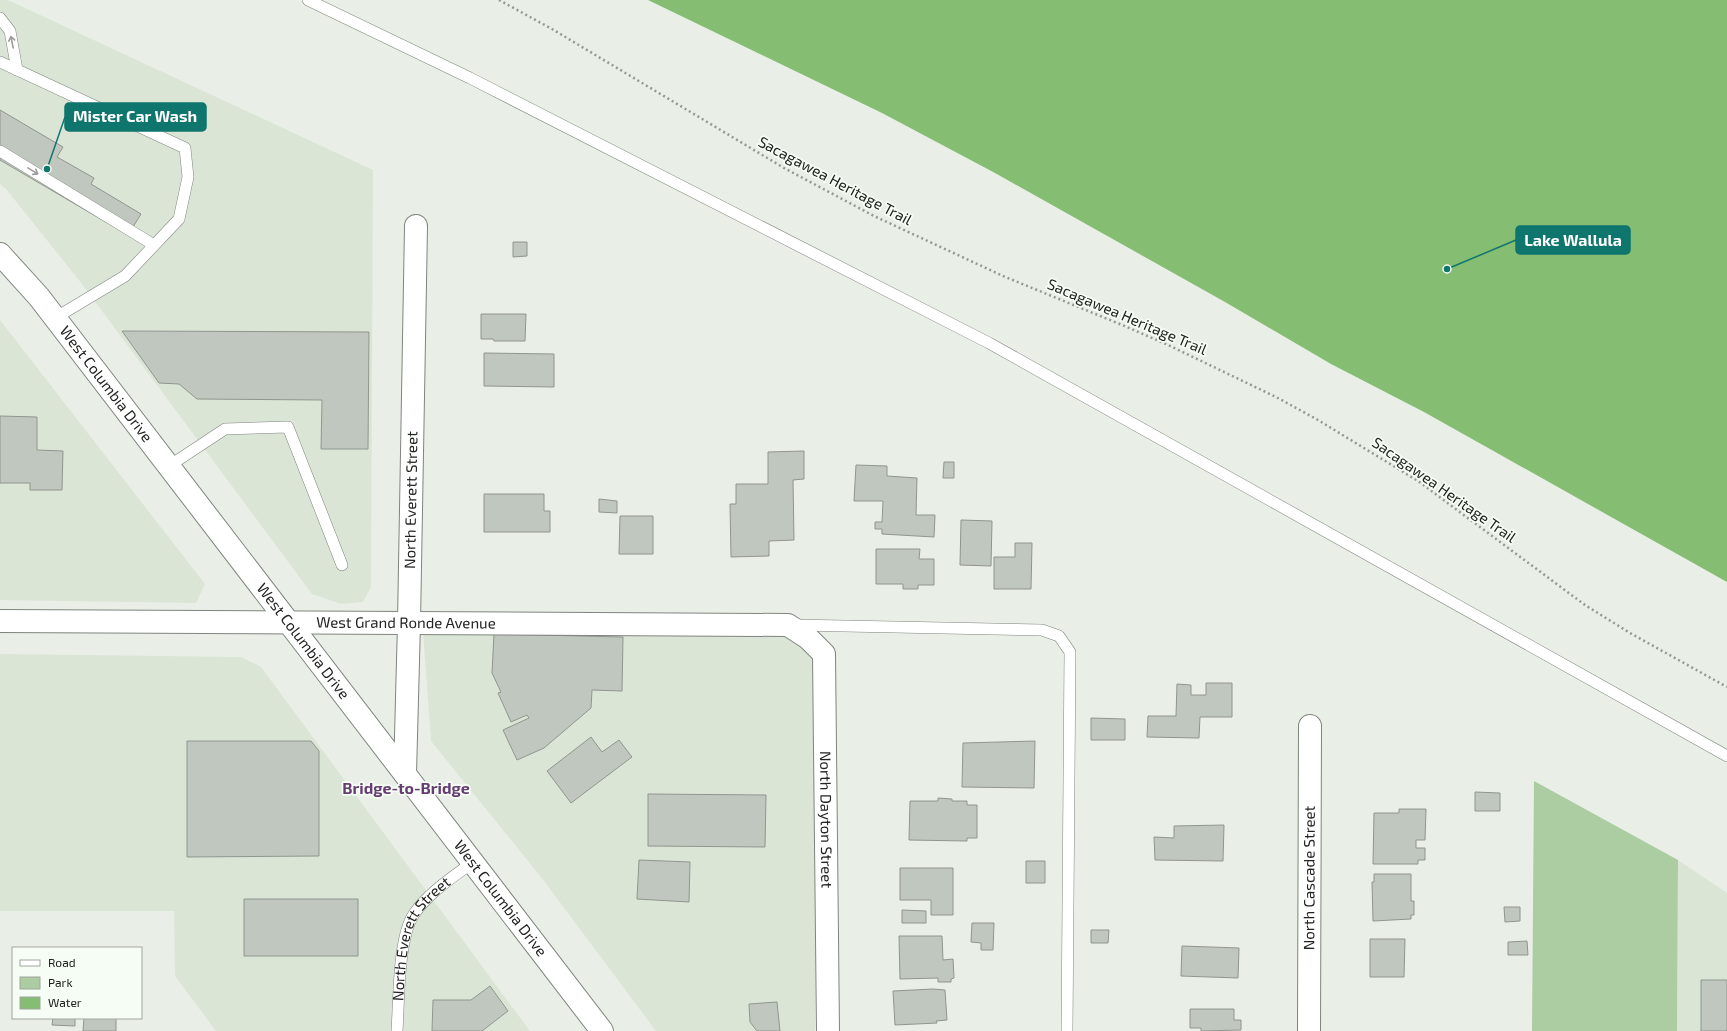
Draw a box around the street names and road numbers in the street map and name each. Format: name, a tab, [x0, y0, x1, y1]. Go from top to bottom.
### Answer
street label: Sacagawea Heritage Trail	[755, 132, 916, 229]
street label: Sacagawea Heritage Trail	[1045, 274, 1210, 358]
street label: West Columbia Drive	[56, 322, 157, 445]
street label: North Everett Street	[400, 431, 420, 569]
street label: Sacagawea Heritage Trail	[1369, 433, 1520, 546]
street label: West Columbia Drive	[254, 579, 354, 702]
street label: West Grand Ronde Avenue	[316, 613, 496, 632]
street label: North Dayton Street	[817, 751, 836, 888]
street label: North Cascade Street	[1299, 805, 1318, 950]
street label: West Columbia Drive	[451, 836, 551, 959]
street label: North Everett Street	[388, 872, 454, 1001]

